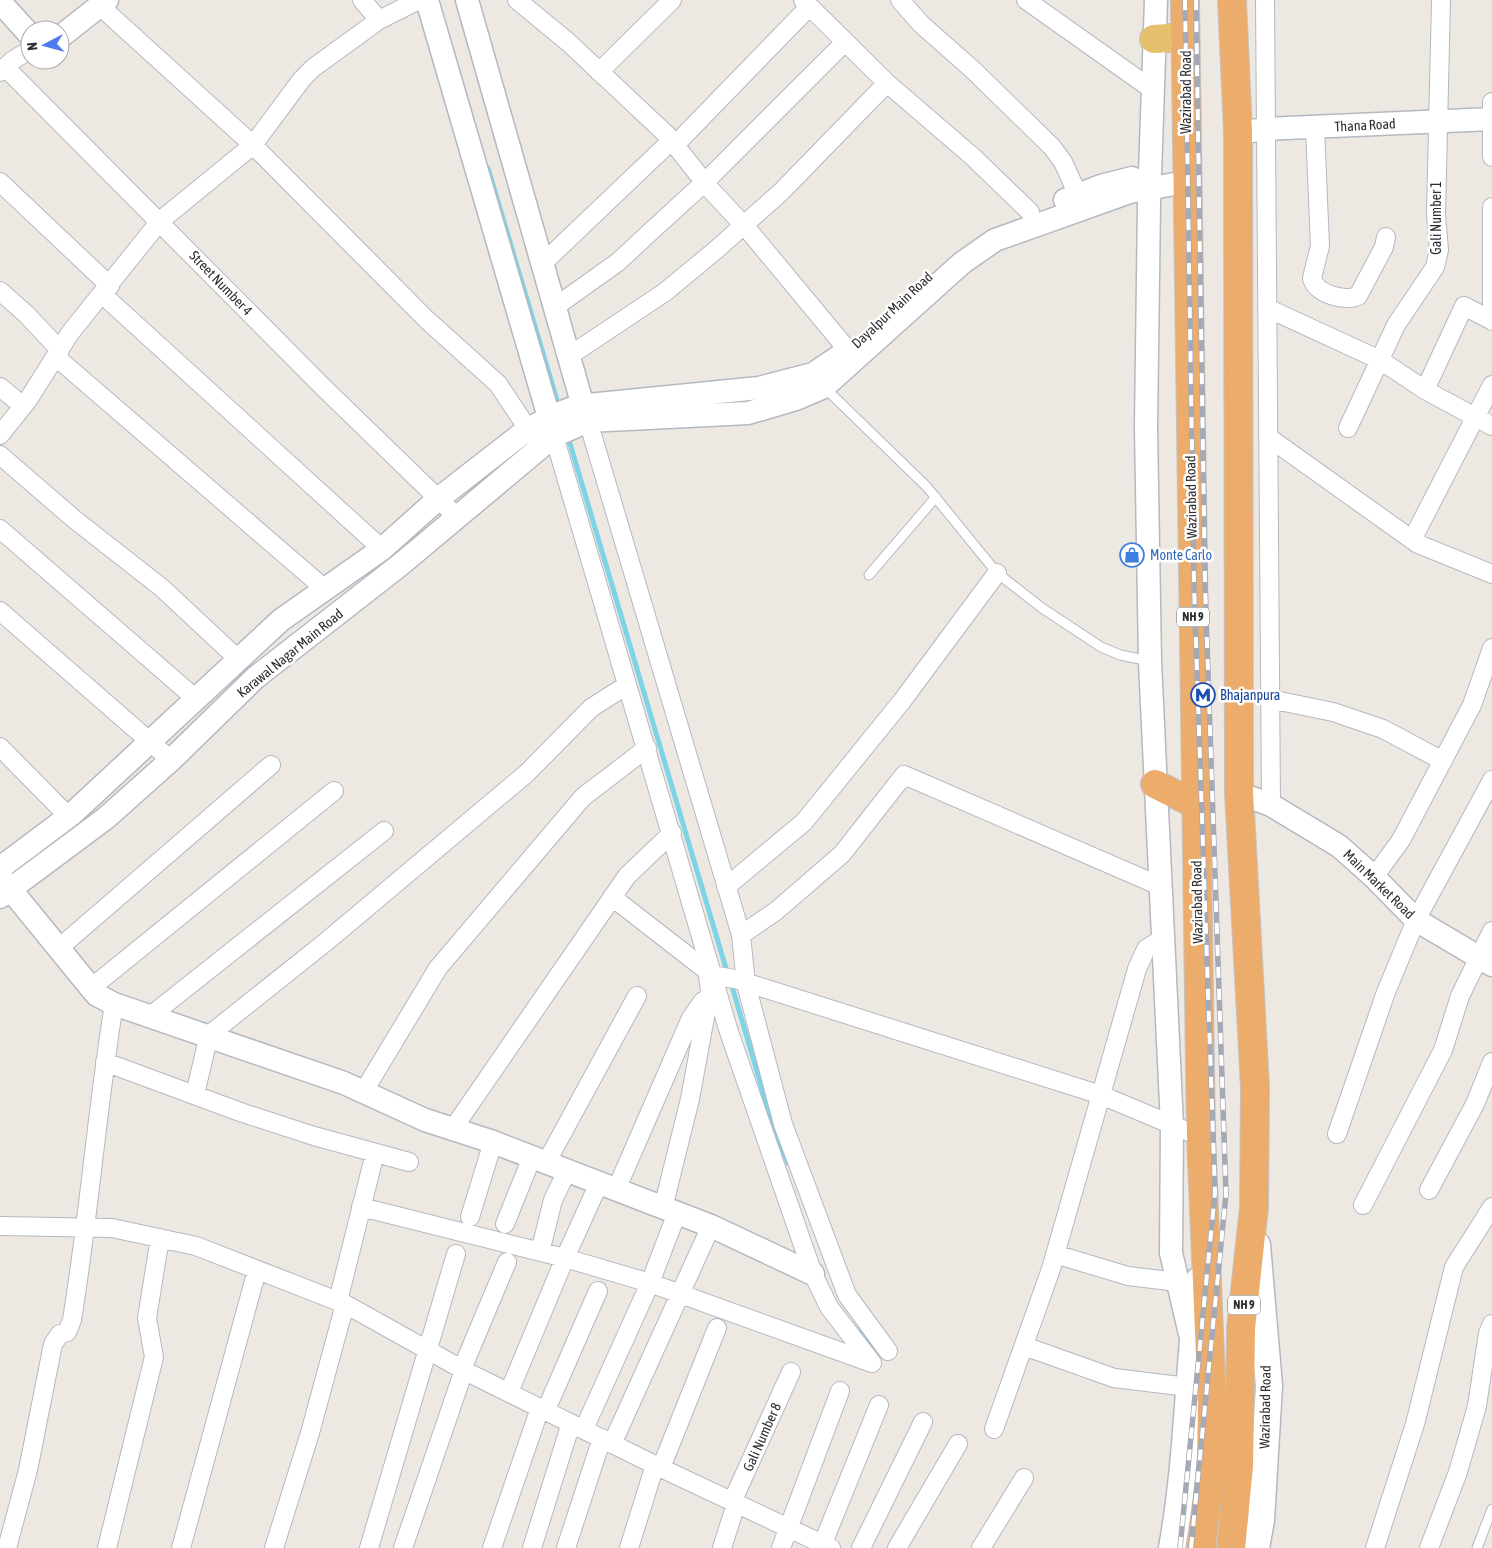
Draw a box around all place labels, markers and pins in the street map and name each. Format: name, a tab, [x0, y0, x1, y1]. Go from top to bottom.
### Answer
shop icon: Monte Carlo	[1119, 542, 1145, 568]
place label: Monte Carlo	[1150, 547, 1212, 563]
metro station icon: Bhajanpura	[1190, 682, 1216, 708]
place label: Bhajanpura	[1220, 687, 1280, 703]

